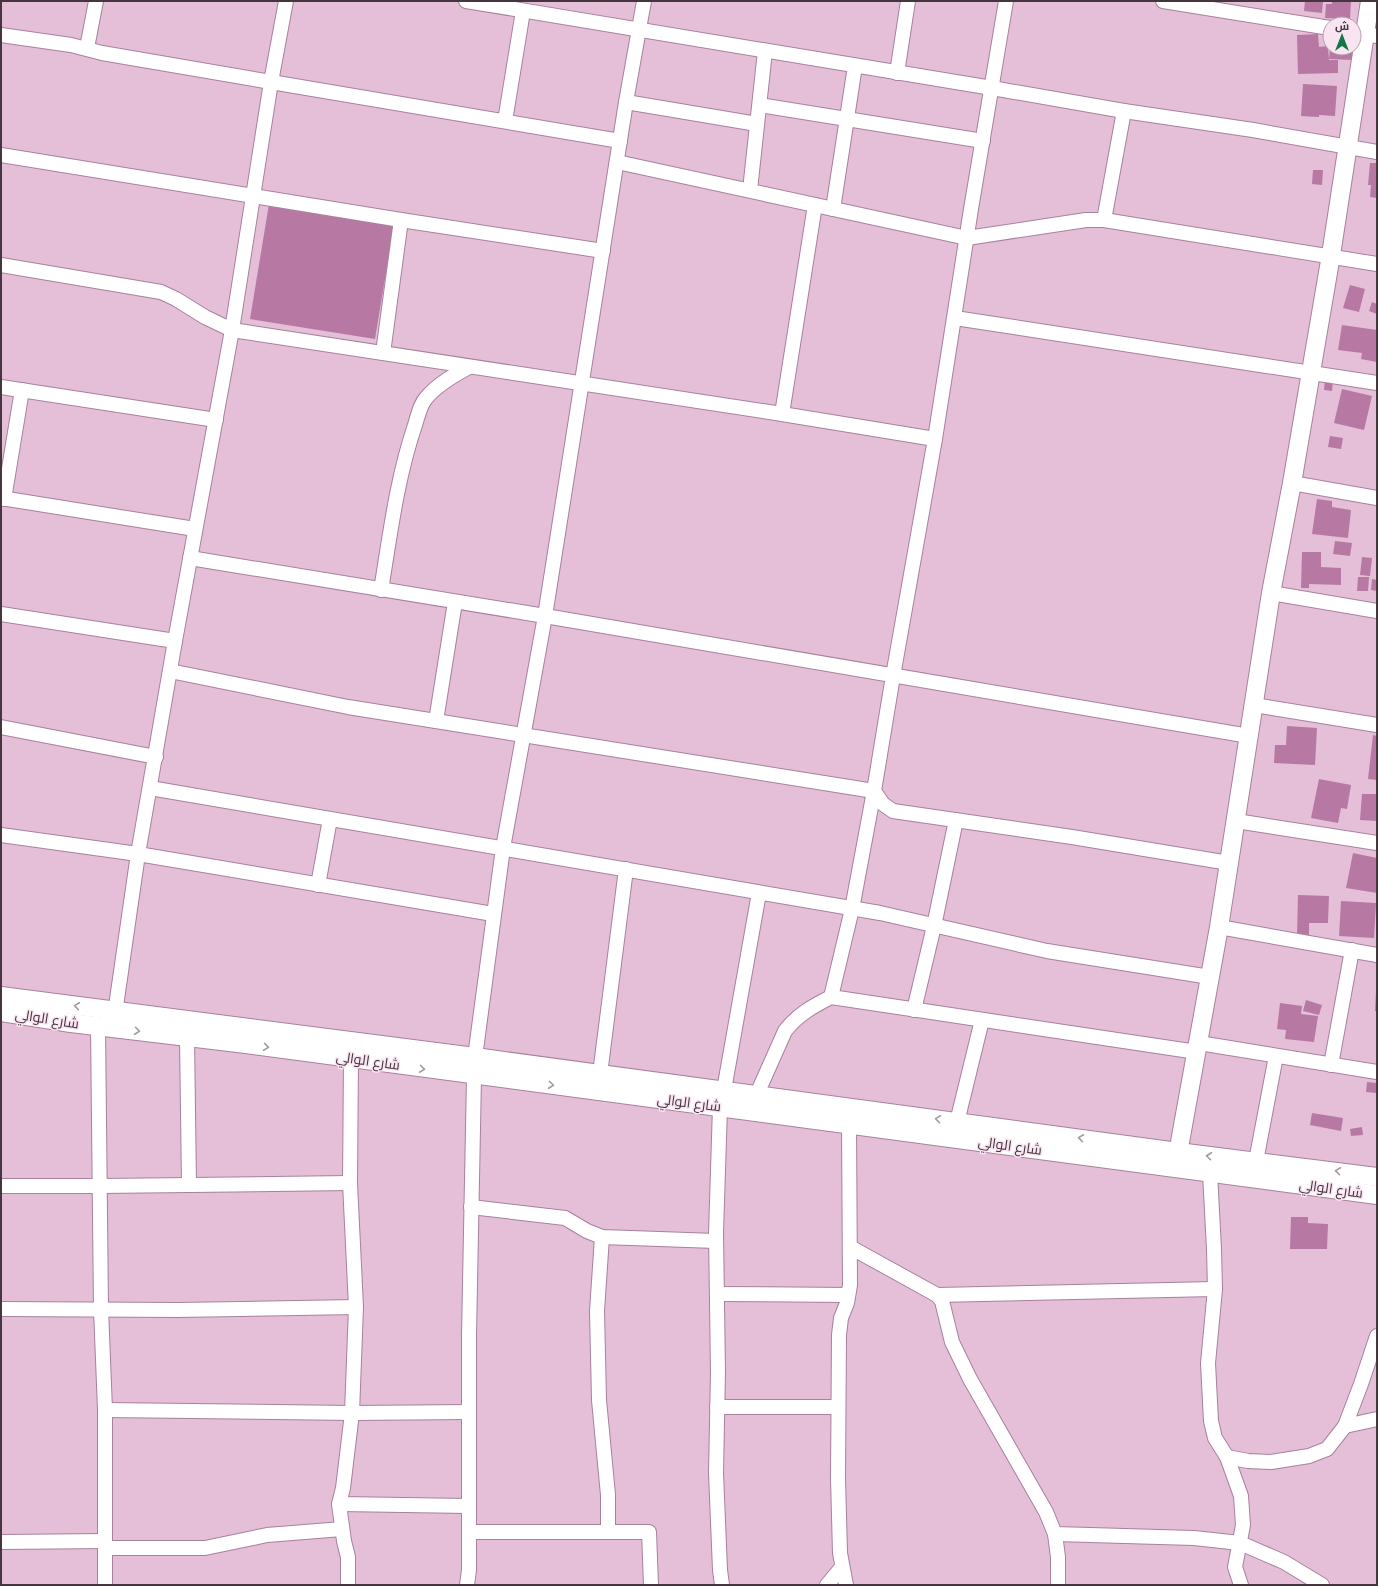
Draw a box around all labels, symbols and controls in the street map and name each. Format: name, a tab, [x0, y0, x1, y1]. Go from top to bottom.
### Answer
north arrow	[1322, 16, 1362, 56]
text: ش	[1335, 19, 1349, 34]
one-way arrow	[74, 1002, 80, 1011]
street label: شارع الوالي	[13, 1005, 80, 1035]
one-way arrow	[134, 1026, 140, 1035]
one-way arrow	[263, 1042, 269, 1051]
street label: شارع الوالي	[334, 1047, 401, 1077]
one-way arrow	[419, 1064, 425, 1073]
one-way arrow	[548, 1081, 554, 1090]
street label: شارع الوالي	[656, 1090, 722, 1118]
one-way arrow	[935, 1115, 941, 1124]
street label: شارع الوالي	[976, 1132, 1043, 1162]
one-way arrow	[1077, 1134, 1084, 1143]
one-way arrow	[1206, 1152, 1212, 1161]
one-way arrow	[1335, 1167, 1341, 1176]
street label: شارع الوالي	[1297, 1175, 1364, 1205]

